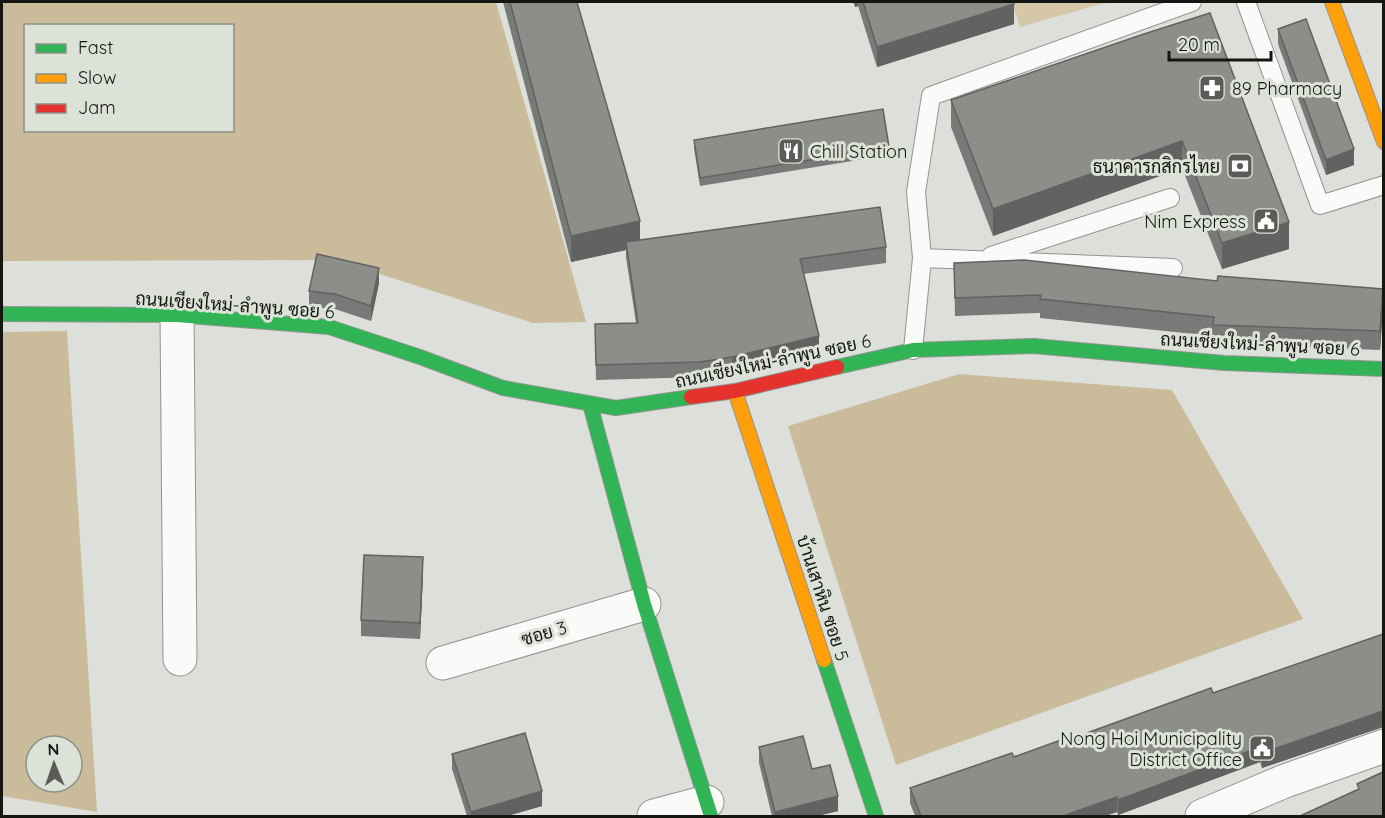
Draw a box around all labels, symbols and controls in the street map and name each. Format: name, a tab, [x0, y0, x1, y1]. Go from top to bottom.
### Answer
legend	[24, 24, 234, 132]
scale bar	[1169, 24, 1271, 62]
text: 20 m	[1178, 33, 1220, 56]
text: Fast	[78, 36, 113, 59]
text: Slow	[78, 66, 116, 89]
pharmacy icon: 89 Pharmacy	[1197, 73, 1227, 103]
place label: 89 Pharmacy	[1232, 77, 1342, 100]
text: Jam	[78, 96, 116, 119]
restaurant icon: Chill Station	[776, 136, 806, 166]
place label: Chill Station	[810, 140, 907, 163]
bank icon: ธนาคารกสิกรไทย	[1225, 151, 1255, 181]
place label: ธนาคารกสิกรไทย	[1093, 154, 1220, 178]
public building icon: Nim Express	[1251, 206, 1281, 236]
place label: Nim Express	[1144, 210, 1246, 233]
street label: ถนนเชียงใหม่-ลำพูน ซอย 6	[134, 286, 336, 325]
street label: ถนนเชียงใหม่-ลำพูน ซอย 6	[1160, 326, 1361, 363]
street label: ถนนเชียงใหม่-ลำพูน ซอย 6	[673, 328, 874, 395]
street label: บ้านเสาหิน ซอย 5	[792, 532, 854, 664]
street label: ซอย 3	[519, 616, 569, 650]
place label: Nong Hoi Municipality District Office	[1060, 727, 1242, 771]
public building icon: Nong Hoi Municipality District Office	[1247, 733, 1277, 763]
north arrow	[24, 734, 84, 794]
text: N	[47, 739, 60, 759]

